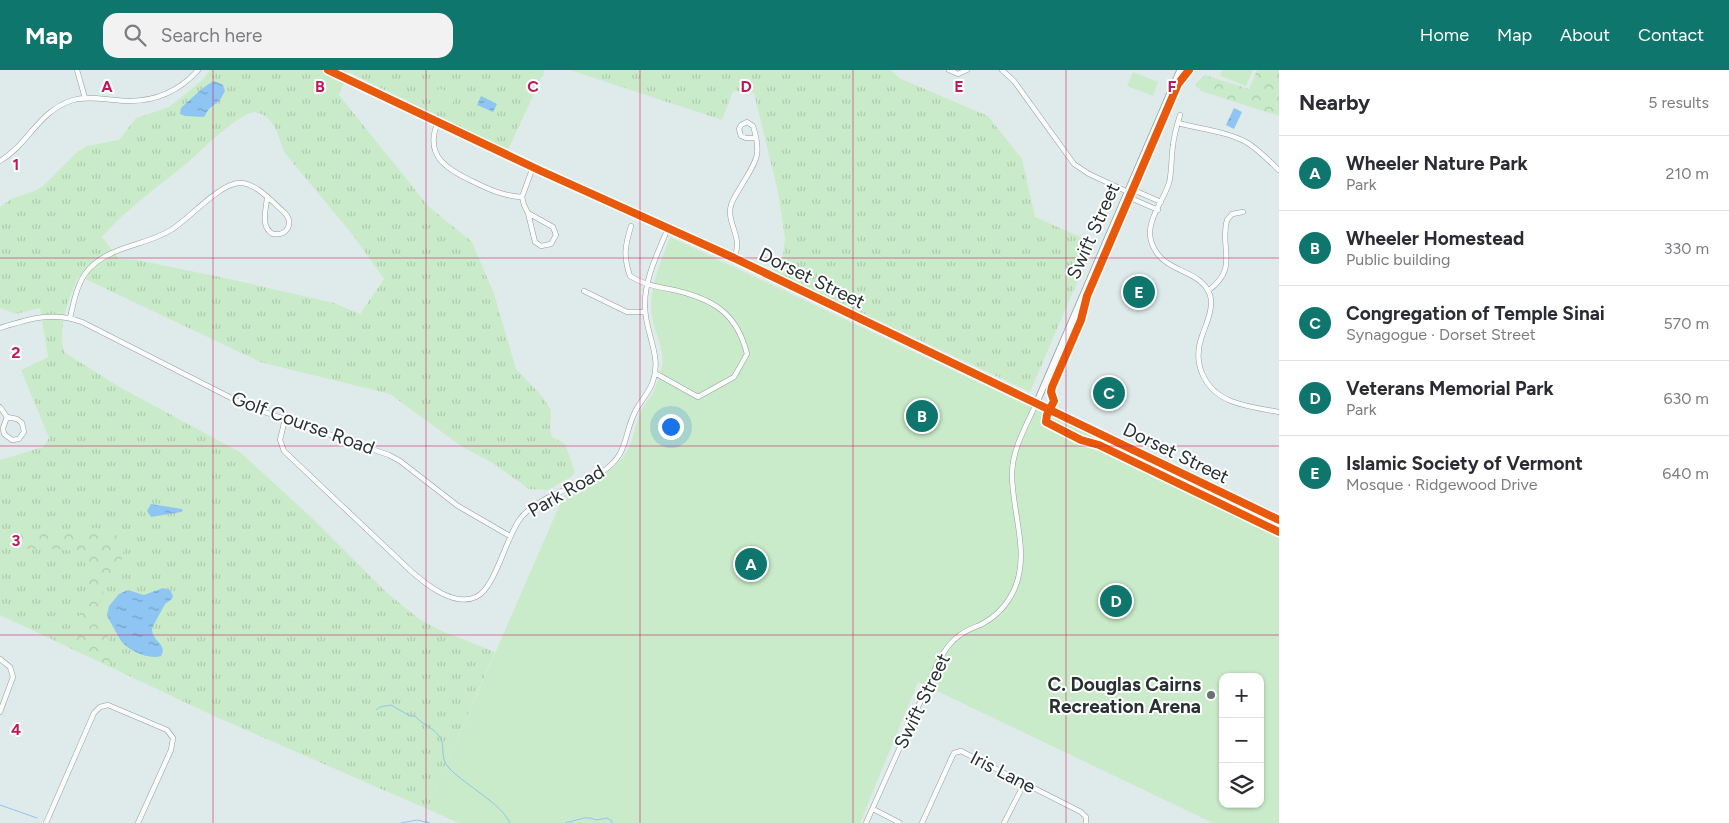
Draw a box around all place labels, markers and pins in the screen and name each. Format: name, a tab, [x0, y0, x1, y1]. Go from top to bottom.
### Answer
pin: E	[1123, 273, 1155, 311]
pin: C	[1093, 374, 1125, 412]
pin: B	[906, 397, 938, 435]
pin: A	[735, 545, 767, 583]
pin: D	[1100, 582, 1132, 620]
place label: C. Douglas Cairns Recreation Arena	[1048, 673, 1201, 718]
marker: C. Douglas Cairns Recreation Arena	[1205, 689, 1217, 701]

